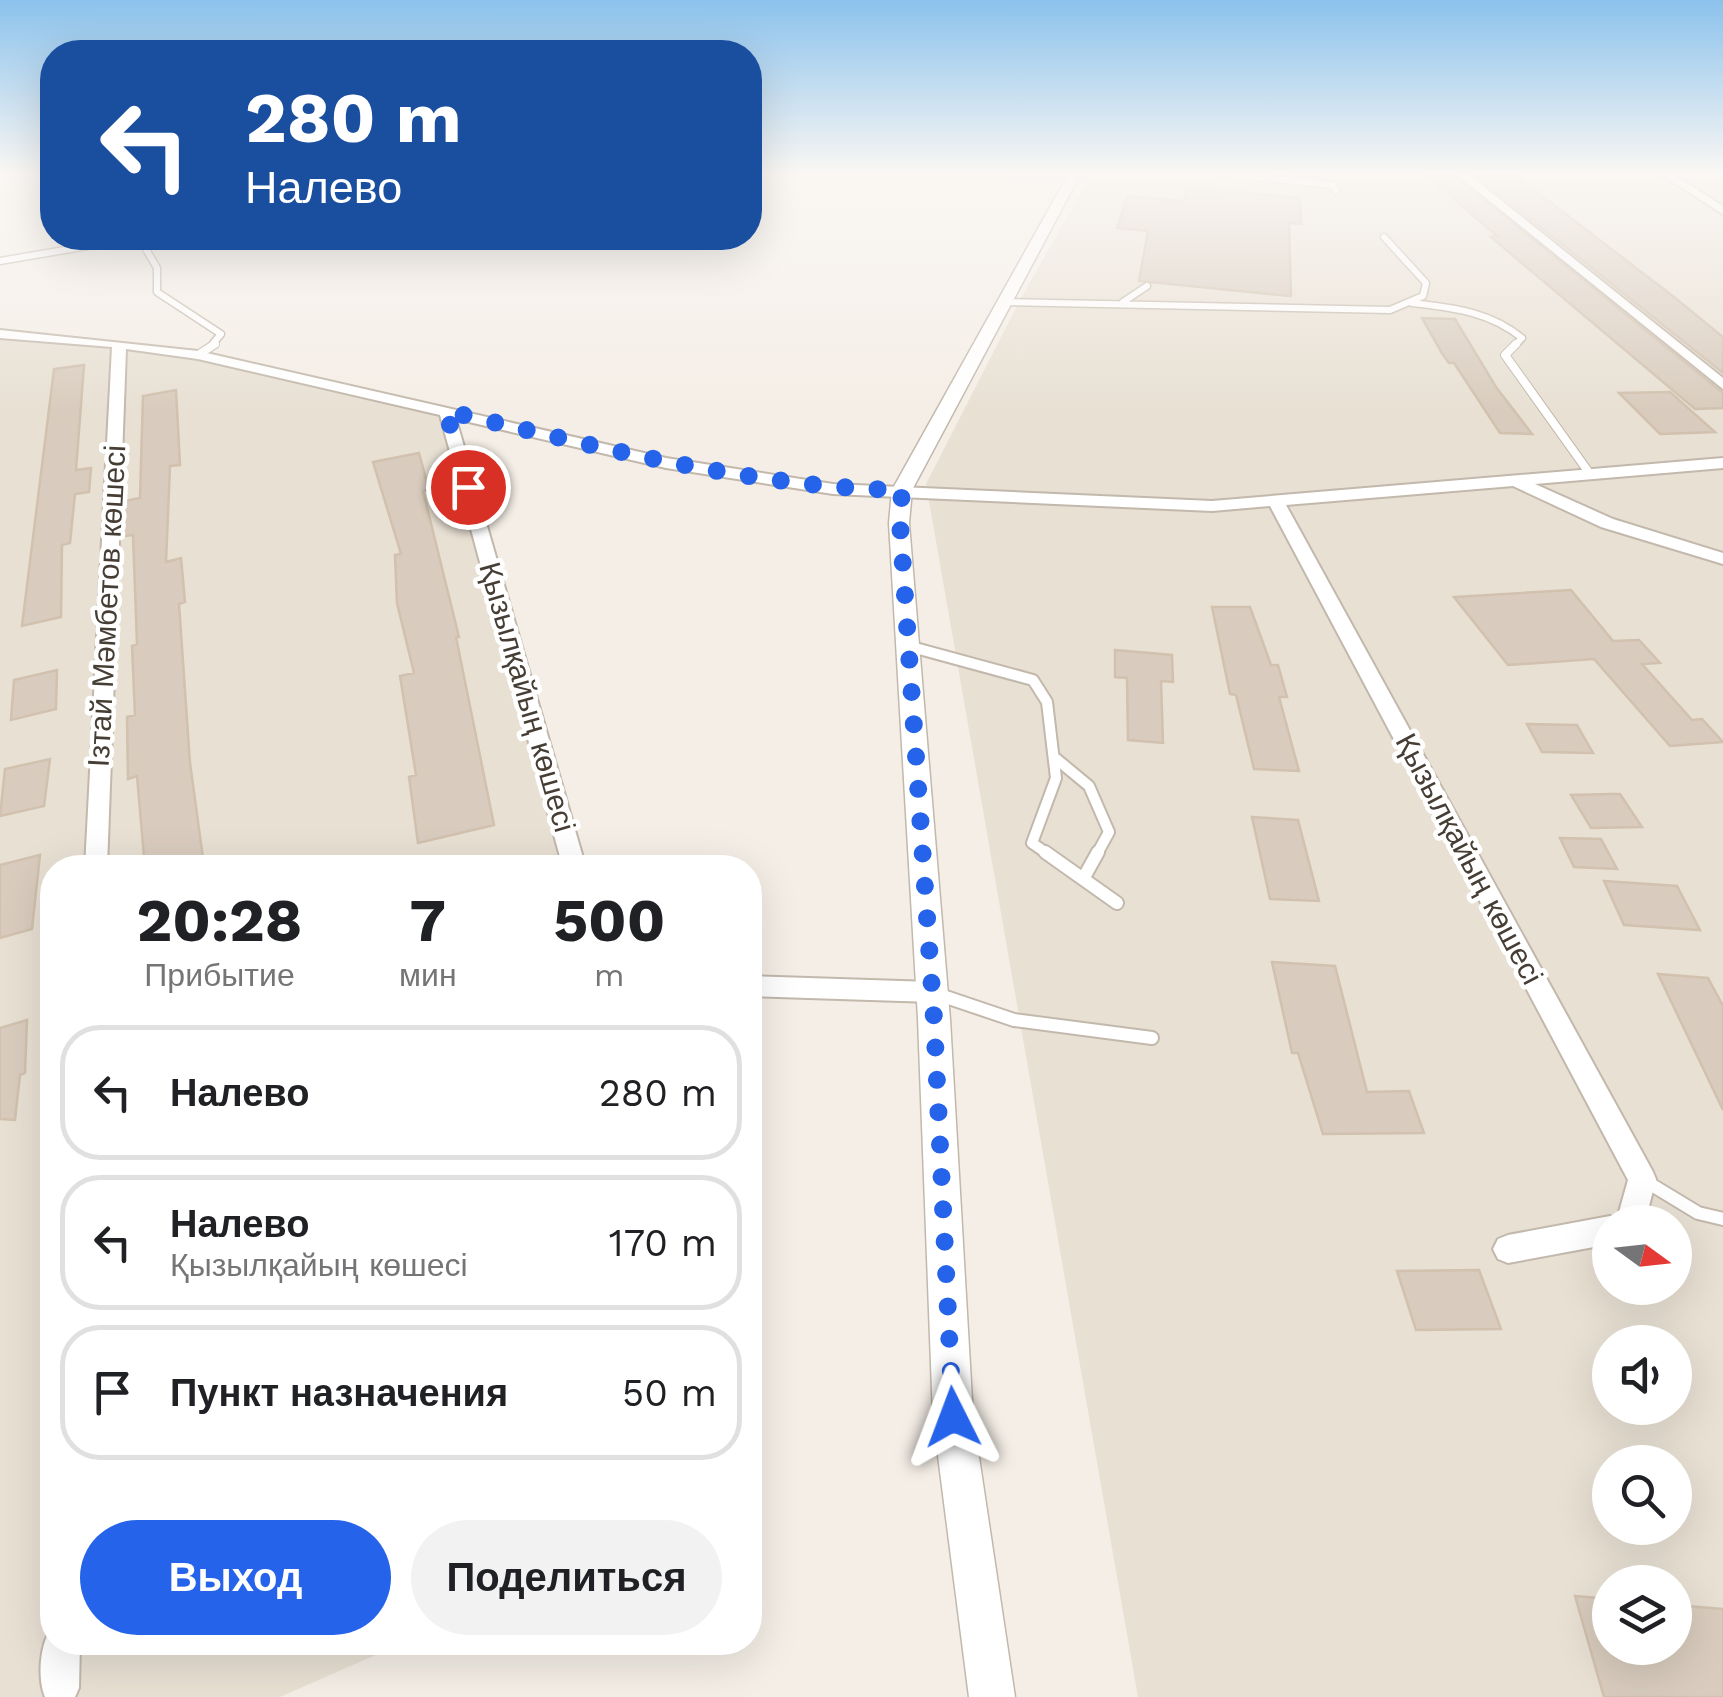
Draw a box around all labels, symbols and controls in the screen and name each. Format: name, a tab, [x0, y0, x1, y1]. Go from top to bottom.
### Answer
text: 280 m	[245, 77, 462, 159]
icon: left	[80, 80, 210, 210]
text: Налево	[245, 161, 402, 214]
street label: Ізтай Мәмбетов көшесі	[81, 444, 132, 768]
pin	[426, 445, 511, 530]
icon: arrive	[441, 460, 496, 515]
street label: Қызылқайың көшесі	[472, 558, 583, 836]
street label: Қызылқайың көшесі	[1388, 727, 1550, 990]
text: 20:28	[137, 885, 302, 956]
text: 7	[410, 885, 446, 956]
text: 500	[553, 885, 665, 956]
text: Прибытие	[144, 956, 295, 994]
text: мин	[399, 956, 457, 994]
text: m	[594, 956, 625, 994]
icon: left	[85, 1065, 140, 1120]
text: Налево	[170, 1071, 309, 1115]
text: 280 m	[599, 1071, 717, 1115]
text: Налево	[170, 1202, 309, 1246]
north arrow	[1592, 1205, 1692, 1305]
map controls	[1592, 1205, 1692, 1665]
icon: left	[85, 1215, 140, 1270]
text: 170 m	[609, 1221, 717, 1265]
text: Қызылқайың көшесі	[170, 1246, 468, 1284]
button: sound	[1592, 1325, 1692, 1425]
icon: arrive	[85, 1365, 140, 1420]
position arrow	[901, 1365, 1005, 1469]
text: Пункт назначения	[170, 1371, 508, 1415]
text: 50 m	[622, 1371, 717, 1415]
button: search	[1592, 1445, 1692, 1545]
button: Выход	[80, 1520, 391, 1635]
button: Поделиться	[411, 1520, 722, 1635]
button: layers	[1592, 1565, 1692, 1665]

